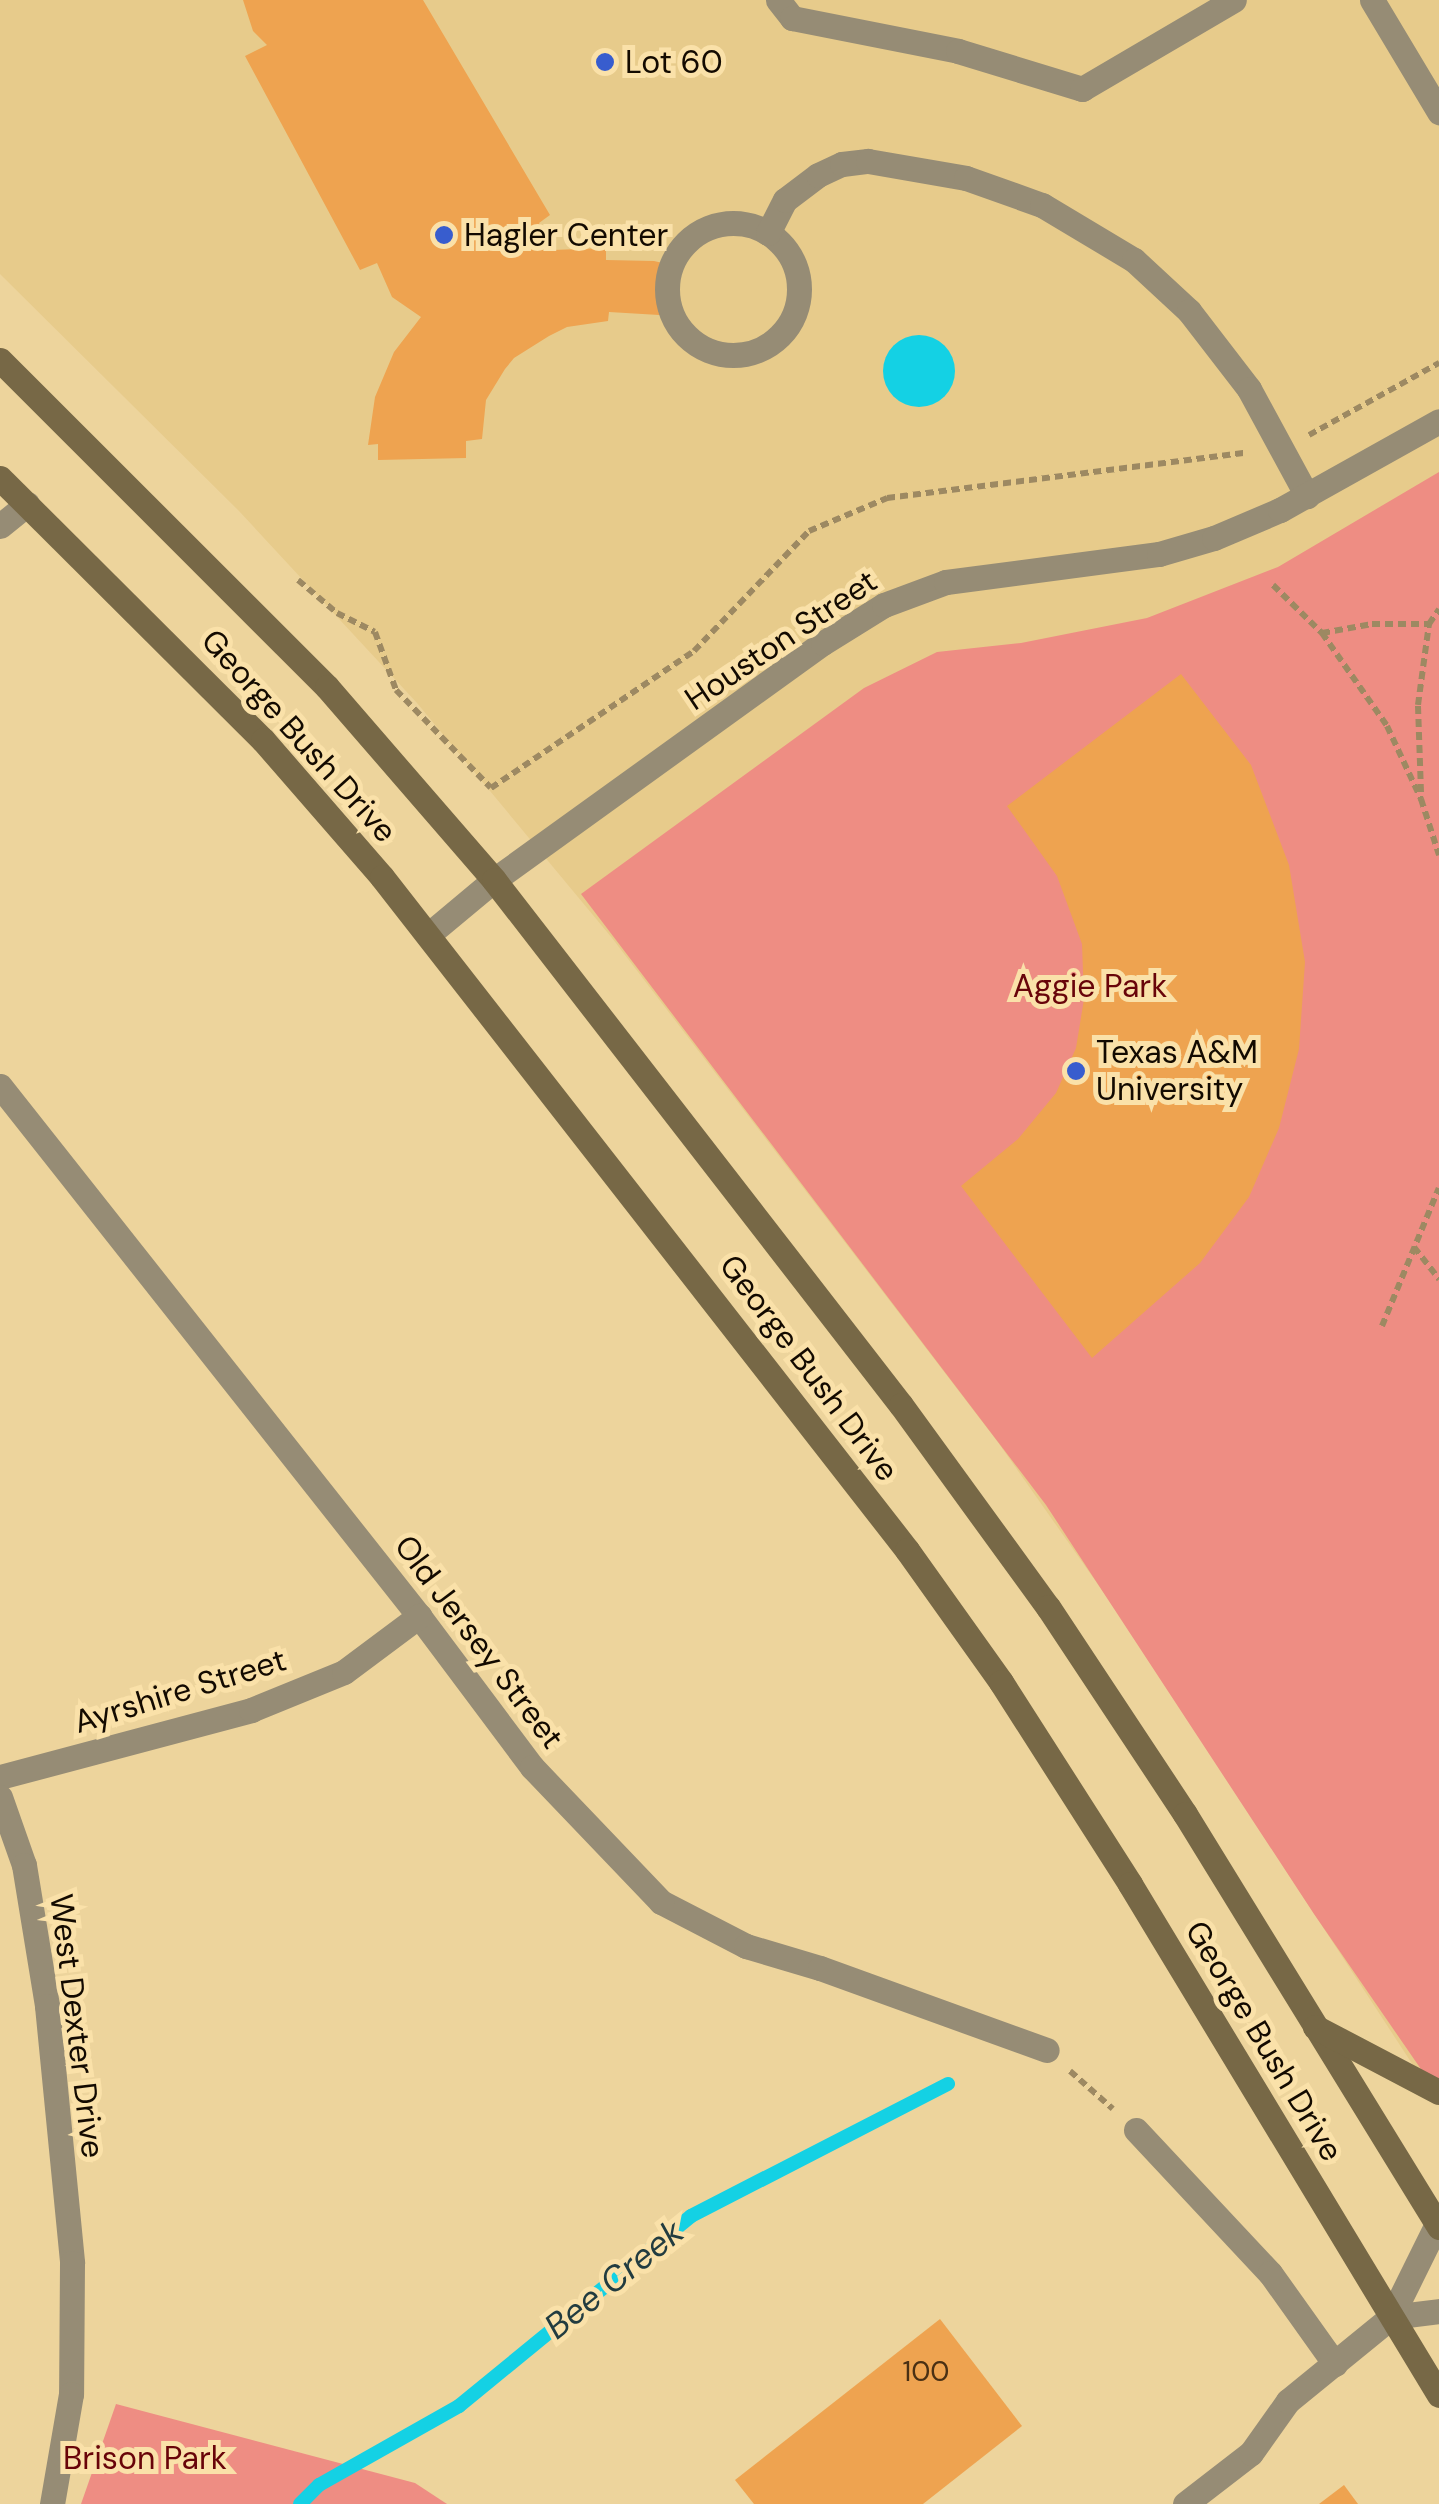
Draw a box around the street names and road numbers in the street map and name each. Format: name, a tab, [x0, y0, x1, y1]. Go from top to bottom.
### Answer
street label: Houston Street	[678, 562, 884, 718]
street label: George Bush Drive	[193, 622, 405, 850]
street label: George Bush Drive	[711, 1247, 907, 1489]
street label: Old Jersey Street	[386, 1528, 572, 1756]
street label: Ayrshire Street	[69, 1641, 291, 1741]
street label: West Dexter Drive	[42, 1892, 112, 2160]
street label: George Bush Drive	[1177, 1914, 1351, 2168]

